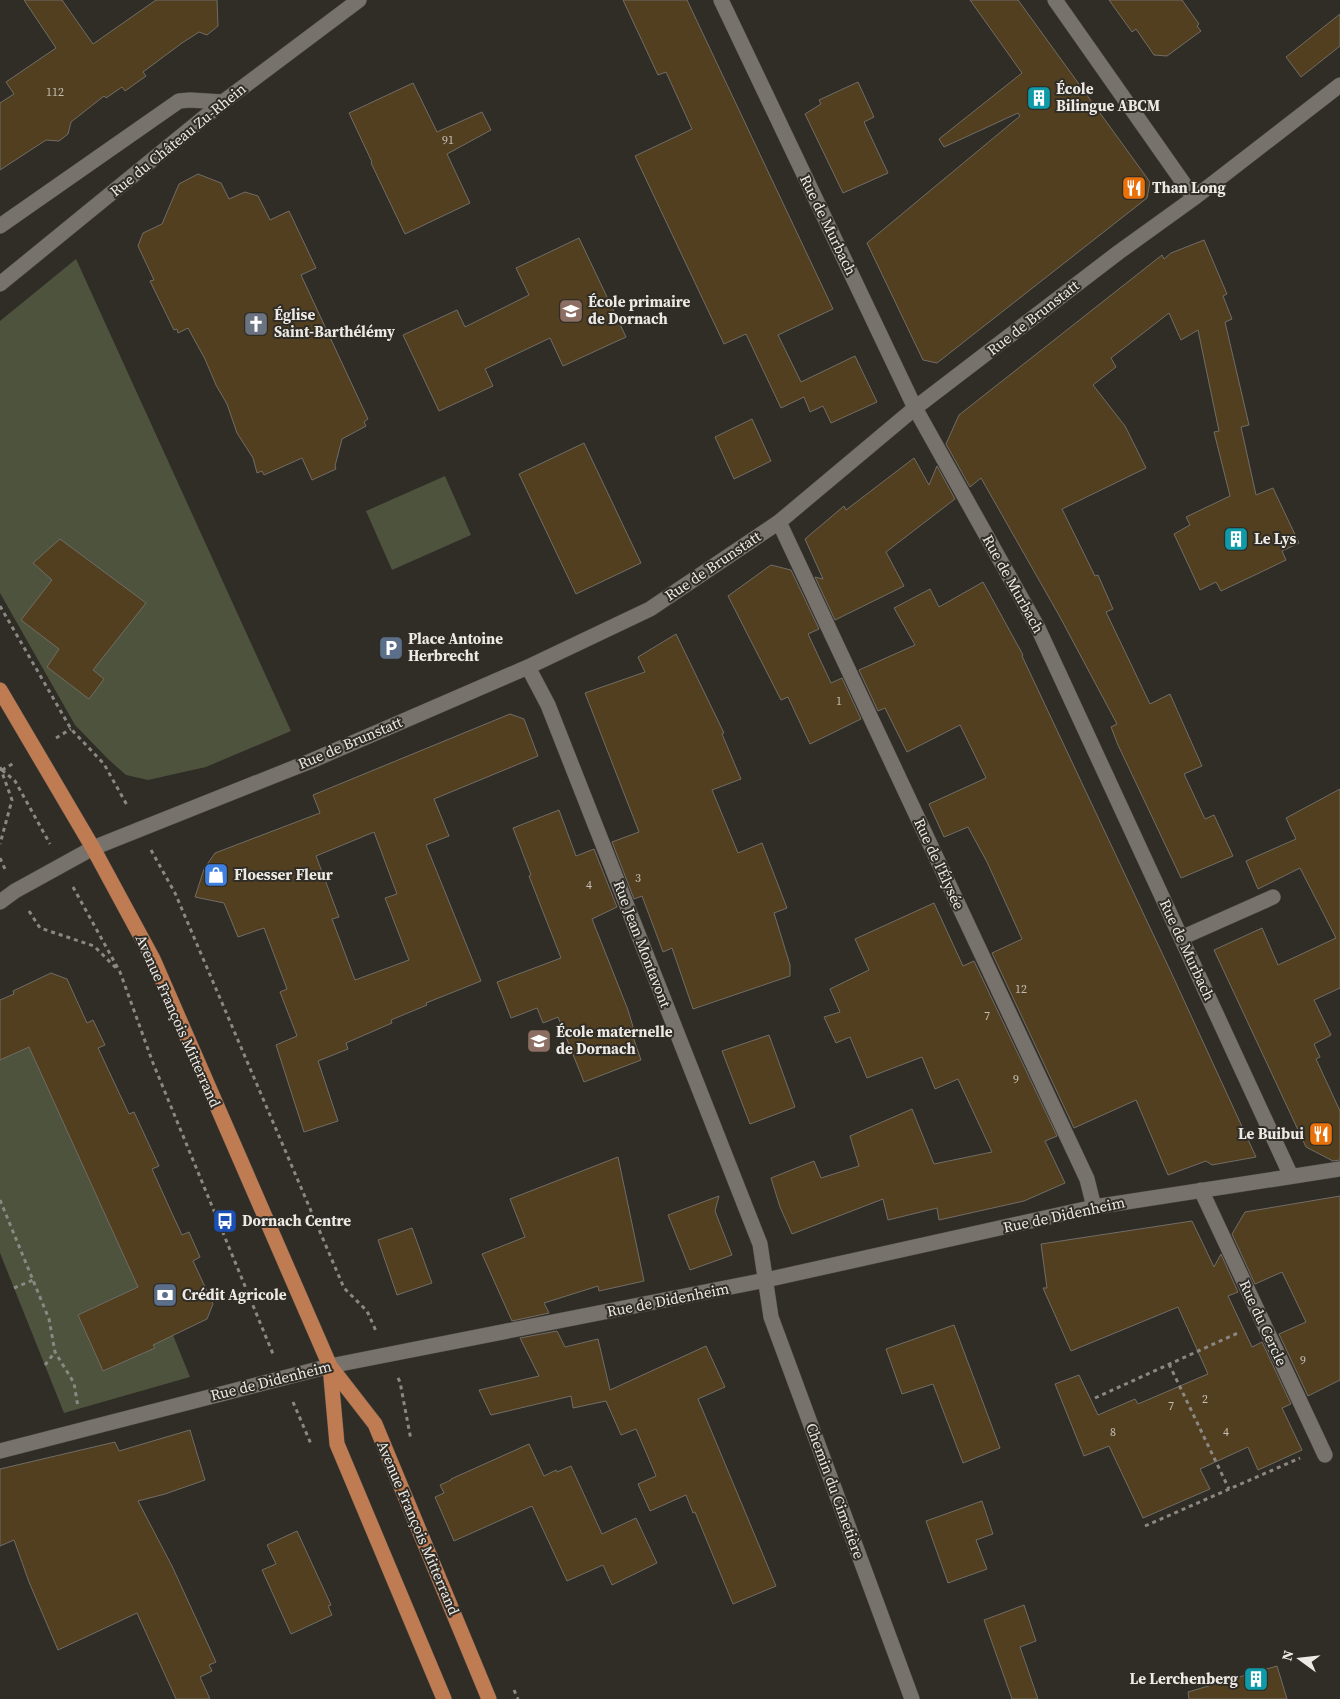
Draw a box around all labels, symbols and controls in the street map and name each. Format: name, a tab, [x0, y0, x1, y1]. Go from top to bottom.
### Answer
street label: Rue du Château Zu-Rhein	[105, 78, 250, 201]
place label: École Bilingue ABCM	[1056, 78, 1160, 116]
house number: 112	[46, 84, 64, 100]
building icon: École Bilingue ABCM	[1026, 85, 1052, 111]
house number: 91	[442, 132, 454, 148]
street label: Rue de Murbach	[795, 171, 862, 279]
restaurant icon: Than Long	[1121, 175, 1147, 201]
place label: Than Long	[1152, 177, 1226, 198]
street label: Rue de Brunstatt	[982, 275, 1083, 360]
place label: École primaire de Dornach	[588, 291, 691, 329]
school or university icon: École primaire de Dornach	[558, 298, 584, 324]
place label: Église Saint-Barthélémy	[274, 304, 395, 342]
church icon: Église Saint-Barthélémy	[243, 311, 269, 337]
street label: Rue de Brunstatt	[661, 526, 765, 605]
building icon: Le Lys	[1223, 526, 1249, 552]
place label: Le Lys	[1254, 528, 1297, 549]
street label: Rue de Murbach	[978, 531, 1049, 637]
place label: Place Antoine Herbrecht	[408, 628, 503, 666]
parking icon: Place Antoine Herbrecht	[378, 635, 404, 661]
house number: 1	[836, 693, 842, 709]
street label: Rue de Brunstatt	[294, 711, 405, 774]
street label: Rue de l'Élysée	[909, 815, 970, 913]
shop icon: Floesser Fleur	[203, 862, 229, 888]
place label: Floesser Fleur	[234, 864, 333, 885]
house number: 3	[635, 870, 641, 886]
house number: 4	[586, 877, 592, 893]
street label: Rue Jean Montavont	[609, 877, 676, 1010]
street label: Rue de Murbach	[1155, 896, 1220, 1004]
street label: Avenue François Mitterrand	[131, 931, 226, 1111]
house number: 12	[1015, 981, 1027, 997]
house number: 7	[984, 1008, 990, 1024]
place label: École maternelle de Dornach	[556, 1021, 673, 1059]
school or university icon: École maternelle de Dornach	[526, 1028, 552, 1054]
house number: 9	[1013, 1071, 1019, 1087]
restaurant icon: Le Buibui	[1308, 1121, 1334, 1147]
place label: Le Buibui	[1238, 1123, 1304, 1144]
street label: Rue de Didenheim	[1001, 1191, 1127, 1238]
bus stop icon: Dornach Centre	[212, 1208, 238, 1234]
place label: Dornach Centre	[242, 1210, 351, 1231]
street label: Rue du Cercle	[1234, 1276, 1293, 1369]
street label: Rue de Didenheim	[605, 1277, 731, 1322]
bank icon: Crédit Agricole	[152, 1282, 178, 1308]
place label: Crédit Agricole	[182, 1284, 287, 1305]
house number: 9	[1300, 1352, 1306, 1368]
street label: Rue de Didenheim	[208, 1355, 334, 1406]
house number: 2	[1202, 1391, 1208, 1407]
house number: 7	[1168, 1398, 1174, 1414]
street label: Chemin du Cimetière	[801, 1420, 870, 1562]
house number: 8	[1110, 1424, 1116, 1440]
house number: 4	[1223, 1424, 1229, 1440]
street label: Avenue François Mitterrand	[372, 1438, 465, 1619]
north arrow	[1275, 1634, 1325, 1684]
text: N	[1276, 1648, 1298, 1663]
building icon: Le Lerchenberg	[1243, 1666, 1269, 1692]
place label: Le Lerchenberg	[1129, 1668, 1238, 1689]

